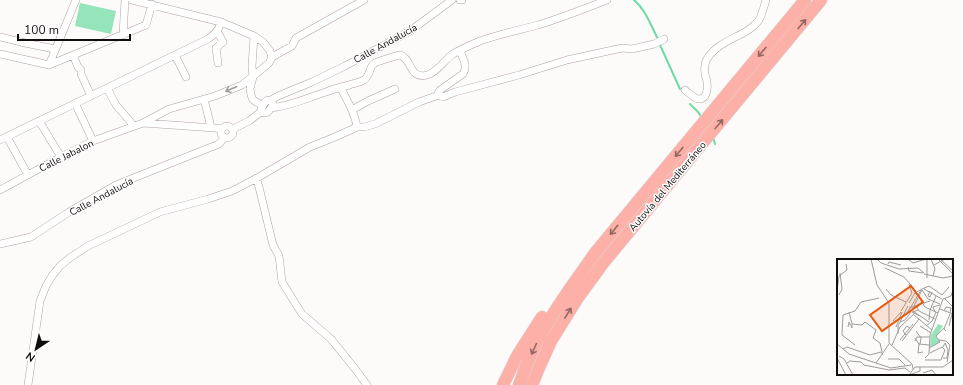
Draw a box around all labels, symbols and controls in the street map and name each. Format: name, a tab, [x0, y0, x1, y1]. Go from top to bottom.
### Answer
scale bar	[18, 16, 130, 42]
one-way arrow	[797, 19, 806, 30]
street label: Calle Andalucía	[351, 21, 420, 67]
text: 100 m	[24, 22, 59, 38]
one-way arrow	[758, 46, 767, 57]
one-way arrow	[226, 86, 238, 94]
one-way arrow	[714, 119, 723, 130]
street label: Calle Jabalon	[37, 136, 96, 176]
street label: Autovía del Mediterráneo	[626, 138, 710, 235]
one-way arrow	[675, 146, 684, 157]
street label: Calle Andalucía	[67, 174, 136, 220]
one-way arrow	[610, 224, 619, 235]
inset map	[837, 259, 953, 375]
one-way arrow	[565, 307, 573, 319]
north arrow	[16, 329, 56, 369]
one-way arrow	[530, 342, 537, 354]
text: N	[23, 348, 38, 365]

